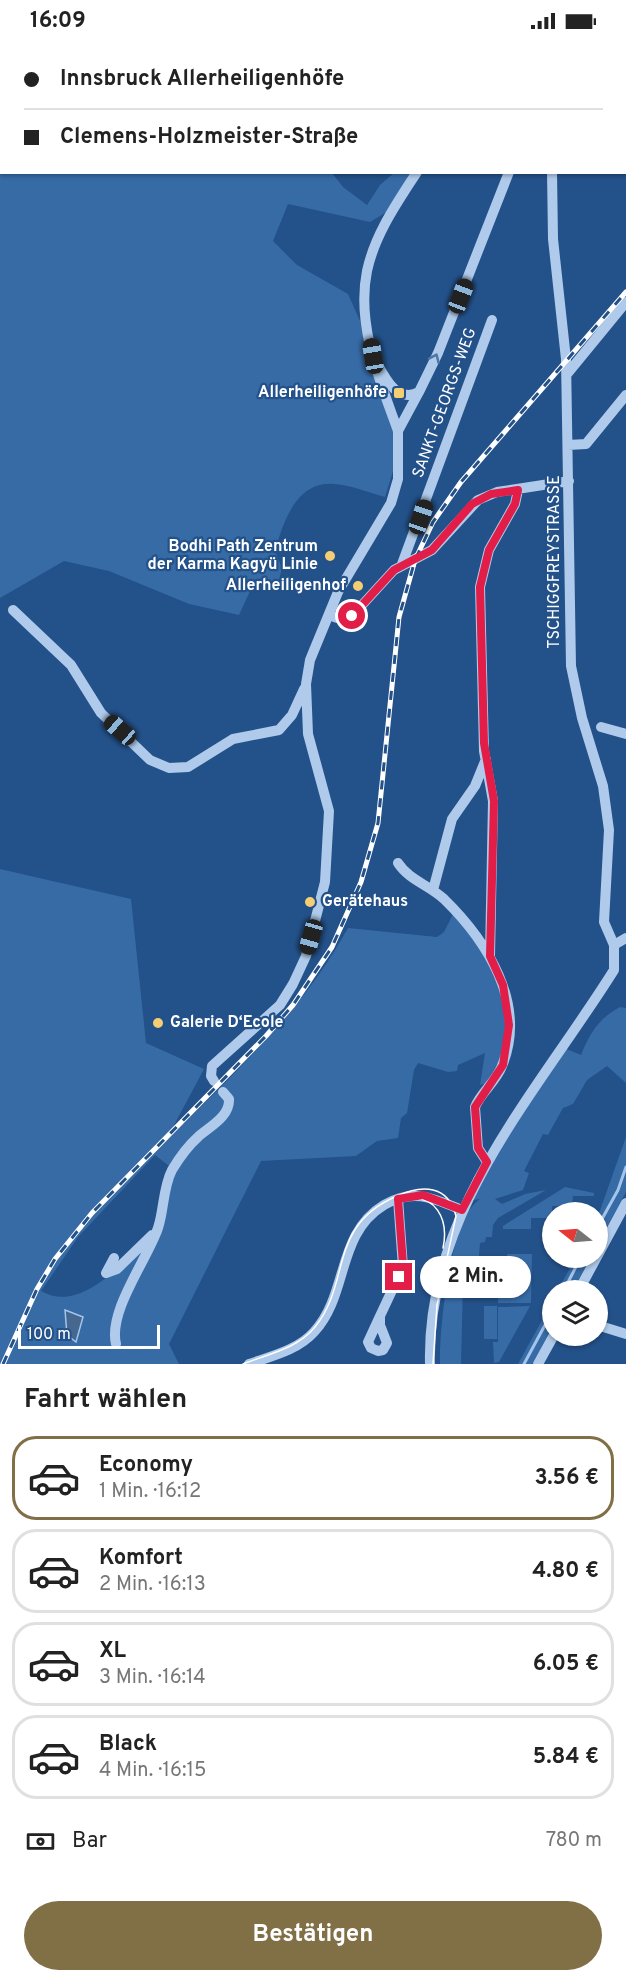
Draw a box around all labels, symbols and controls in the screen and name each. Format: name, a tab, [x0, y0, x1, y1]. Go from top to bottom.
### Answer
text: 16:09	[30, 8, 86, 35]
text: Innsbruck Allerheiligenhöfe	[60, 66, 344, 93]
text: Clemens-Holzmeister-Straße	[60, 124, 358, 151]
car	[446, 276, 476, 316]
street label: SANKT-GEORGS-WEG	[409, 325, 481, 481]
car	[361, 337, 385, 375]
one-way arrow	[428, 353, 440, 364]
place label: Allerheiligenhöfe	[258, 383, 387, 403]
marker: Allerheiligenhöfe	[392, 386, 406, 400]
street label: TSCHIGGFREYSTRASSE	[545, 475, 565, 649]
car	[407, 497, 435, 537]
place label: Bodhi Path Zentrum der Karma Kagyü Linie	[148, 537, 318, 575]
marker: Bodhi Path Zentrum der Karma Kagyü Linie	[323, 549, 337, 563]
place label: Allerheiligenhof	[226, 576, 346, 596]
marker: Allerheiligenhof	[351, 579, 365, 593]
route start	[338, 602, 365, 629]
car	[101, 711, 139, 749]
place label: Gerätehaus	[322, 892, 408, 912]
marker: Gerätehaus	[303, 895, 317, 909]
car	[297, 917, 325, 957]
place label: Galerie D‘Ecole	[170, 1013, 284, 1033]
marker: Galerie D‘Ecole	[151, 1016, 165, 1030]
north arrow	[542, 1202, 608, 1268]
map controls	[542, 1202, 608, 1346]
callout: 2 Min.	[420, 1256, 531, 1298]
route end	[385, 1263, 412, 1290]
text: 2 Min.	[448, 1264, 503, 1290]
button: layers	[542, 1280, 608, 1346]
scale bar	[18, 1322, 160, 1350]
text: 100 m	[27, 1325, 71, 1345]
text: Fahrt wählen	[24, 1383, 187, 1417]
icon: car	[27, 1451, 81, 1505]
text: Economy	[99, 1452, 193, 1479]
text: 3.56 €	[535, 1465, 599, 1492]
text: 1 Min. · 16:12	[99, 1479, 201, 1505]
icon: car	[27, 1544, 81, 1598]
text: Komfort	[99, 1545, 183, 1572]
text: 4.80 €	[532, 1558, 599, 1585]
text: 2 Min. · 16:13	[99, 1572, 206, 1598]
icon: car	[27, 1637, 81, 1691]
text: XL	[99, 1638, 126, 1665]
text: 6.05 €	[533, 1651, 599, 1678]
text: 3 Min. · 16:14	[99, 1665, 206, 1691]
icon: car	[27, 1730, 81, 1784]
text: Black	[99, 1731, 157, 1758]
text: 5.84 €	[533, 1744, 599, 1771]
text: 4 Min. · 16:15	[99, 1758, 206, 1784]
icon: cash	[24, 1825, 57, 1858]
text: Bar	[72, 1828, 107, 1855]
text: 780 m	[546, 1828, 602, 1854]
button: Bestätigen	[24, 1901, 602, 1970]

